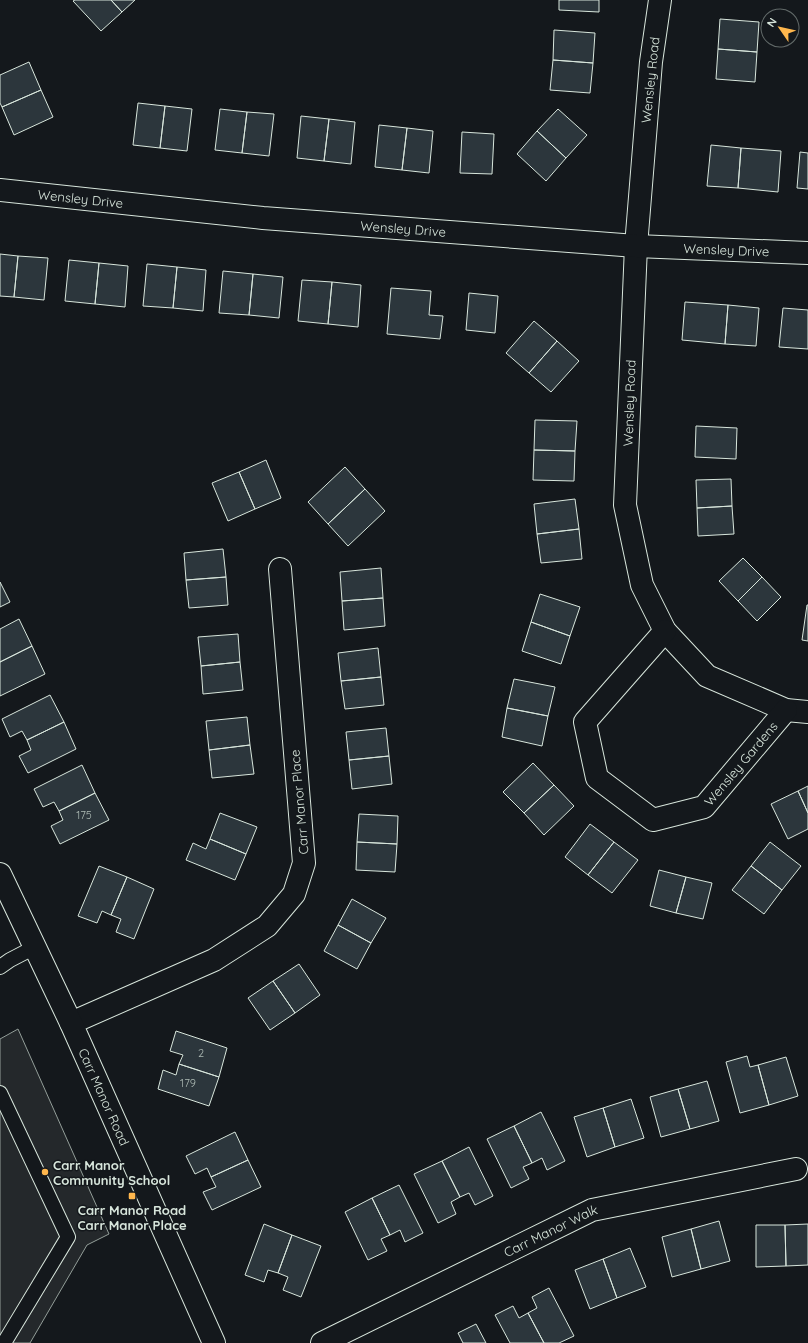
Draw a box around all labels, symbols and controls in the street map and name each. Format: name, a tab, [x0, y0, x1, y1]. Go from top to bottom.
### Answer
north arrow	[760, 8, 800, 48]
text: N	[764, 15, 780, 30]
street label: Wensley Road	[638, 36, 662, 124]
street label: Wensley Drive	[37, 186, 124, 211]
street label: Wensley Drive	[360, 217, 447, 240]
street label: Wensley Drive	[683, 240, 770, 259]
street label: Wensley Road	[619, 359, 639, 447]
street label: Wensley Gardens	[701, 718, 781, 809]
street label: Carr Manor Place	[286, 749, 312, 855]
house number: 175	[76, 808, 92, 822]
street label: Carr Manor Road	[75, 1046, 133, 1148]
house number: 2	[198, 1046, 204, 1060]
house number: 179	[180, 1076, 196, 1090]
place label: Carr Manor Community School	[53, 1157, 170, 1188]
marker: Carr Manor Community School	[40, 1167, 50, 1177]
marker: Carr Manor Road Carr Manor Place	[127, 1191, 137, 1201]
street label: Carr Manor Walk	[501, 1201, 599, 1260]
place label: Carr Manor Road Carr Manor Place	[77, 1202, 187, 1233]

